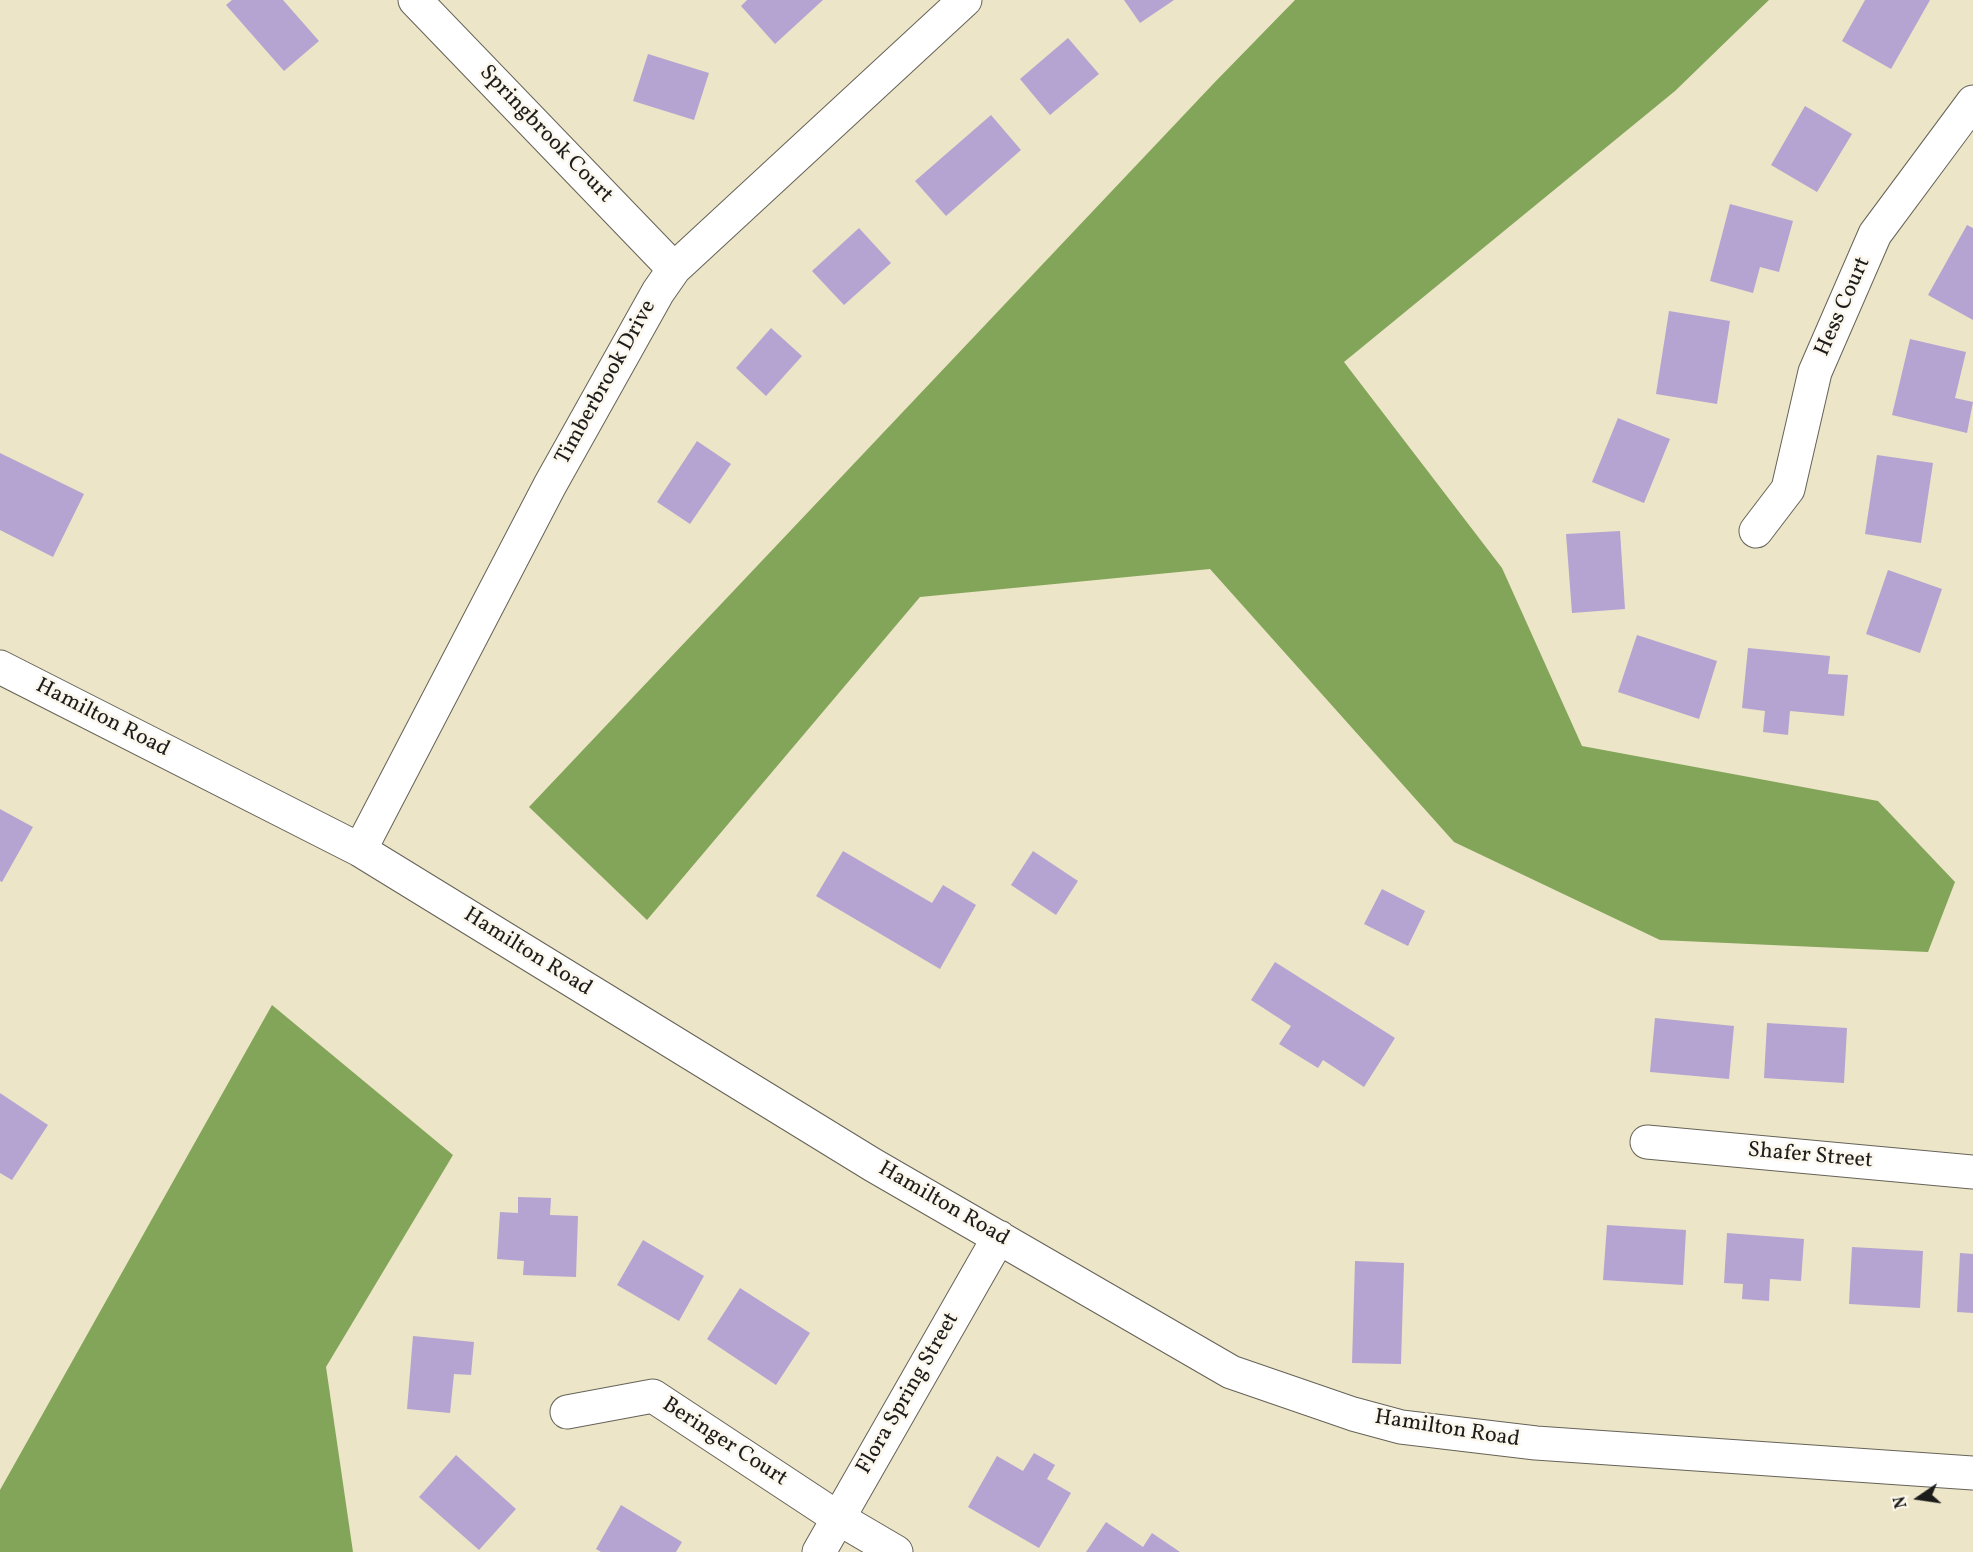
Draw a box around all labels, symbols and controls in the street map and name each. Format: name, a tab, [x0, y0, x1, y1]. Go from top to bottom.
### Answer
street label: Springbrook Court	[473, 61, 617, 209]
street label: Hess Court	[1810, 253, 1878, 361]
street label: Timberbrook Drive	[551, 296, 663, 470]
street label: Hamilton Road	[31, 674, 173, 764]
street label: Hamilton Road	[458, 903, 596, 1003]
street label: Shafer Street	[1746, 1138, 1874, 1176]
street label: Hamilton Road	[873, 1157, 1013, 1253]
street label: Flora Spring Street	[852, 1308, 966, 1480]
street label: Beringer Court	[657, 1393, 791, 1493]
street label: Hamilton Road	[1373, 1405, 1521, 1455]
north arrow	[1889, 1468, 1949, 1528]
text: N	[1889, 1494, 1913, 1510]

